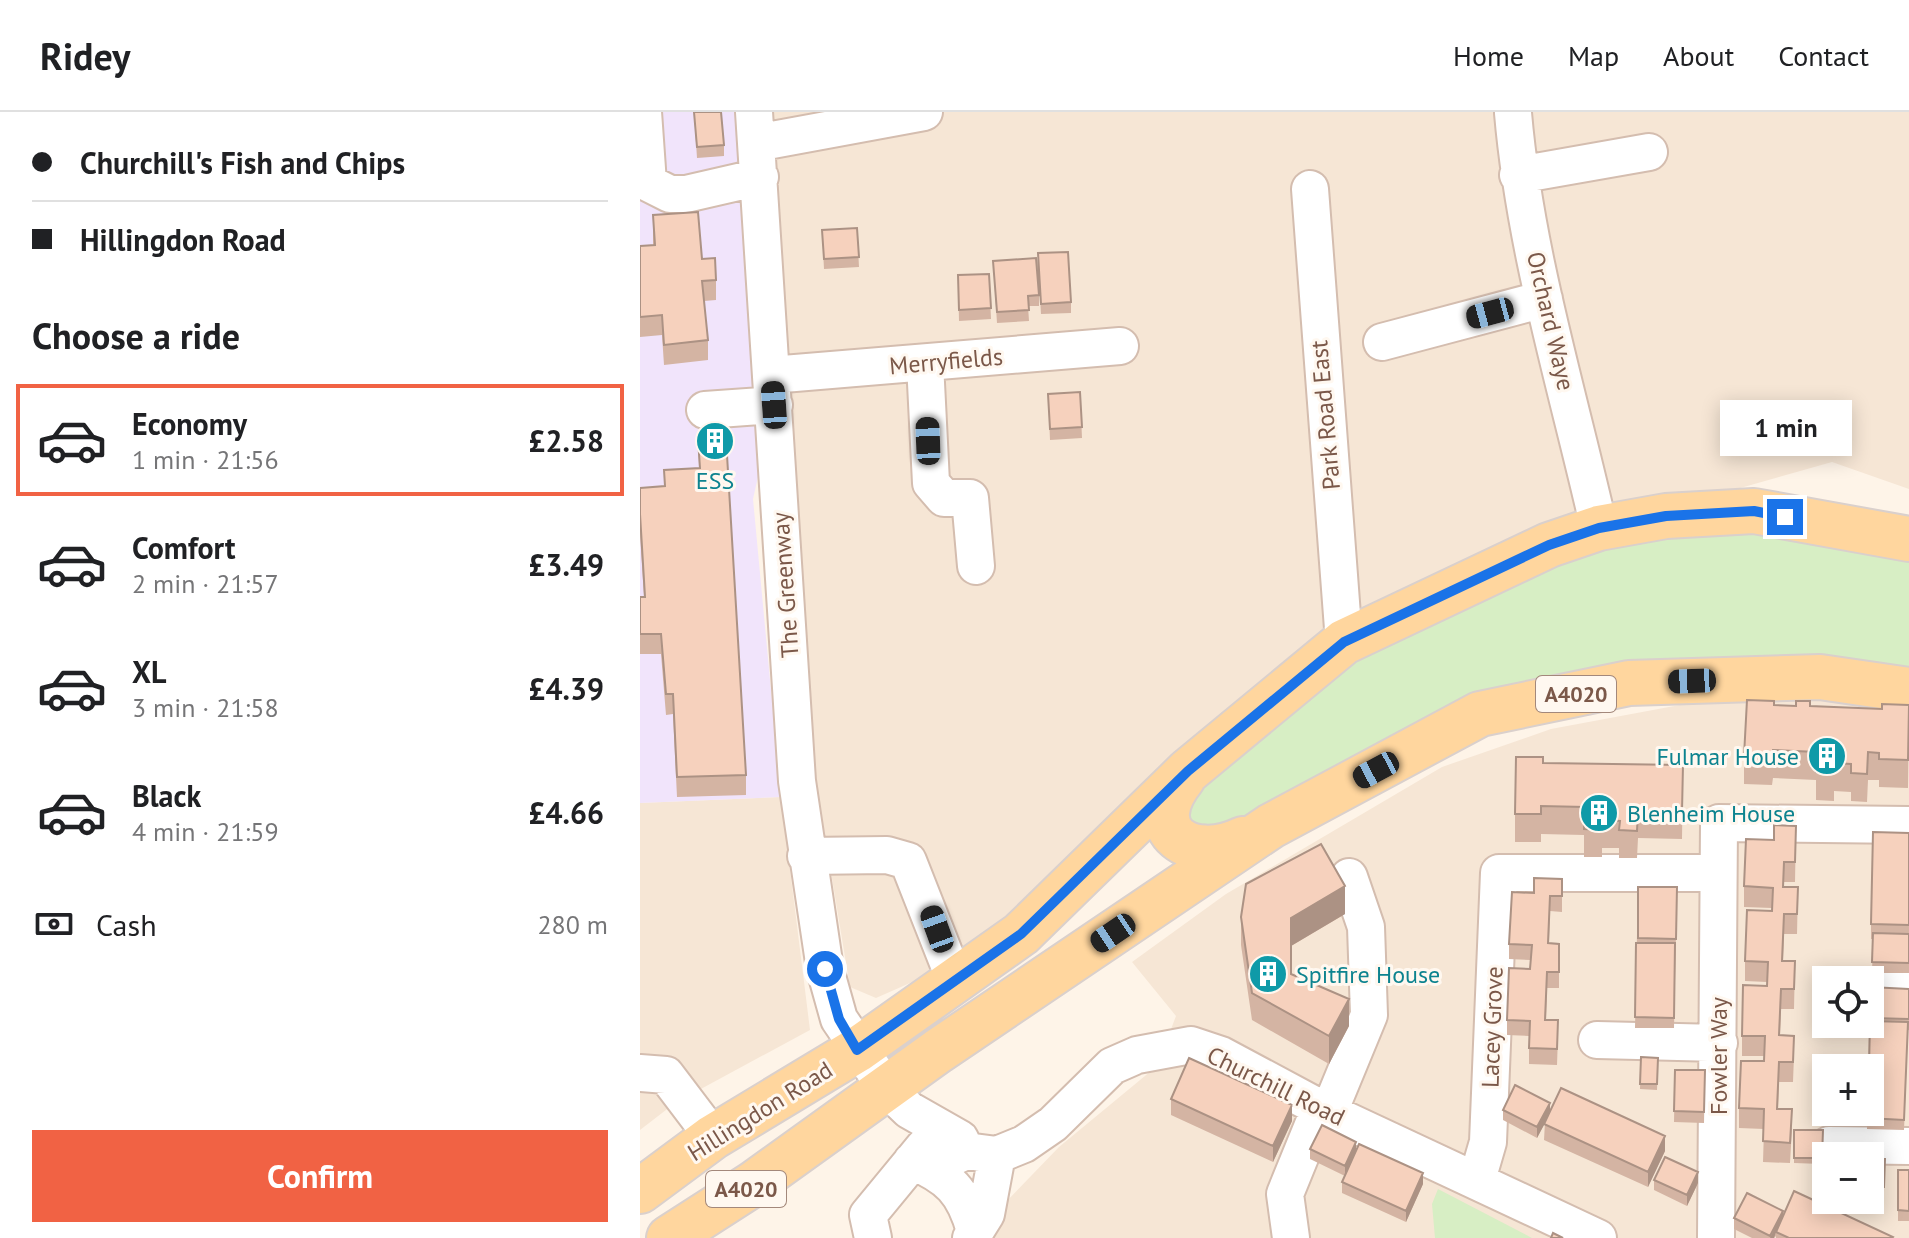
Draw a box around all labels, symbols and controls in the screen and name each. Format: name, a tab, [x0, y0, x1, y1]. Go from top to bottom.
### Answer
text: Ridey	[40, 31, 131, 80]
text: Home	[1453, 37, 1524, 74]
text: Map	[1568, 37, 1619, 74]
text: About	[1663, 37, 1734, 74]
text: Contact	[1778, 37, 1869, 74]
text: Churchill's Fish and Chips	[80, 143, 405, 182]
text: Hillingdon Road	[80, 220, 286, 259]
street label: Orchard Waye	[1520, 249, 1582, 393]
car	[1464, 295, 1516, 331]
text: Choose a ride	[32, 312, 240, 359]
street label: Park Road East	[1303, 339, 1347, 491]
street label: Merryfields	[888, 341, 1004, 381]
car	[760, 380, 788, 430]
callout: 1 min	[1719, 401, 1851, 457]
icon: car	[36, 404, 108, 476]
text: Economy	[132, 404, 247, 443]
text: 1 min	[1754, 411, 1818, 444]
car	[915, 417, 941, 465]
building icon: ESS	[694, 420, 736, 462]
text: £2.58	[529, 421, 604, 460]
text: 1 min · 21:56	[132, 443, 279, 476]
place label: ESS	[696, 465, 734, 496]
route end	[1767, 499, 1803, 535]
street label: The Greenway	[764, 511, 806, 659]
icon: car	[36, 528, 108, 600]
text: Comfort	[132, 528, 235, 567]
text: £3.49	[529, 545, 604, 584]
text: 2 min · 21:57	[132, 567, 279, 600]
icon: car	[36, 652, 108, 724]
text: XL	[132, 652, 166, 691]
car	[1668, 668, 1716, 694]
text: £4.39	[529, 669, 604, 708]
road number: A4020	[1536, 676, 1616, 712]
text: 3 min · 21:58	[132, 691, 279, 724]
building icon: Fulmar House	[1806, 735, 1848, 777]
place label: Fulmar House	[1656, 741, 1799, 772]
car	[1349, 748, 1403, 792]
icon: car	[36, 776, 108, 848]
text: Black	[132, 776, 201, 815]
building icon: Blenheim House	[1578, 792, 1620, 834]
text: £4.66	[529, 793, 604, 832]
place label: Blenheim House	[1627, 798, 1795, 829]
text: 4 min · 21:59	[132, 815, 279, 848]
icon: cash	[32, 902, 76, 946]
car	[918, 902, 956, 956]
text: Cash	[96, 905, 157, 944]
text: 280 m	[537, 908, 608, 941]
car	[1086, 910, 1140, 956]
route start	[807, 951, 843, 987]
building icon: Spitfire House	[1247, 953, 1289, 995]
place label: Spitfire House	[1296, 959, 1440, 990]
street label: Lacey Grove	[1474, 966, 1510, 1088]
map controls	[1812, 966, 1884, 1214]
button: locate	[1812, 966, 1884, 1038]
street label: Fowler Way	[1703, 997, 1734, 1115]
street label: Churchill Road	[1202, 1039, 1350, 1133]
street label: Hillingdon Road	[682, 1054, 838, 1168]
button: +	[1812, 1054, 1884, 1126]
button: Confirm	[32, 1130, 608, 1222]
button: −	[1812, 1142, 1884, 1214]
road number: A4020	[706, 1171, 786, 1207]

